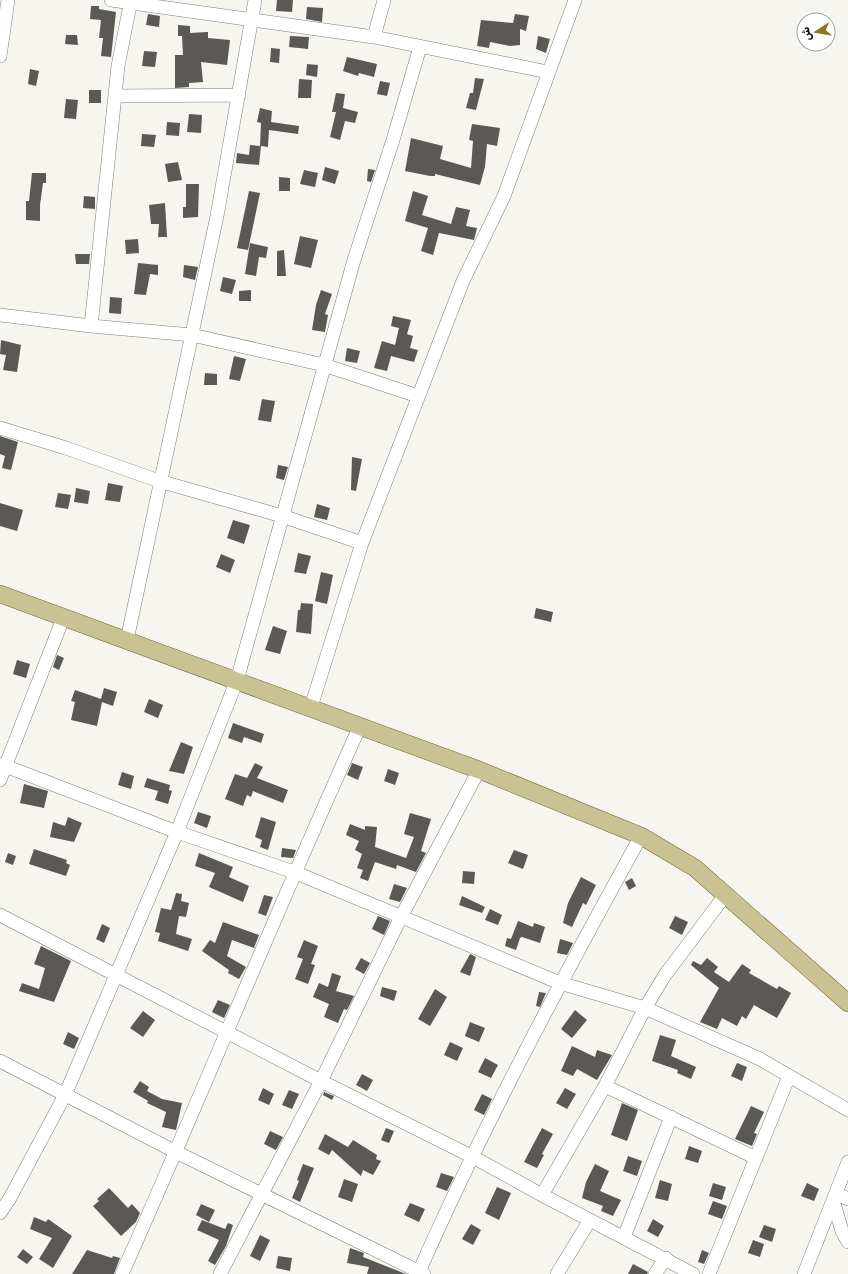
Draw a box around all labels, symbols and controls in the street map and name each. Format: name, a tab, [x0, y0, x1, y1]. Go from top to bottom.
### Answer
north arrow	[796, 12, 836, 52]
text: ش	[799, 26, 815, 42]

